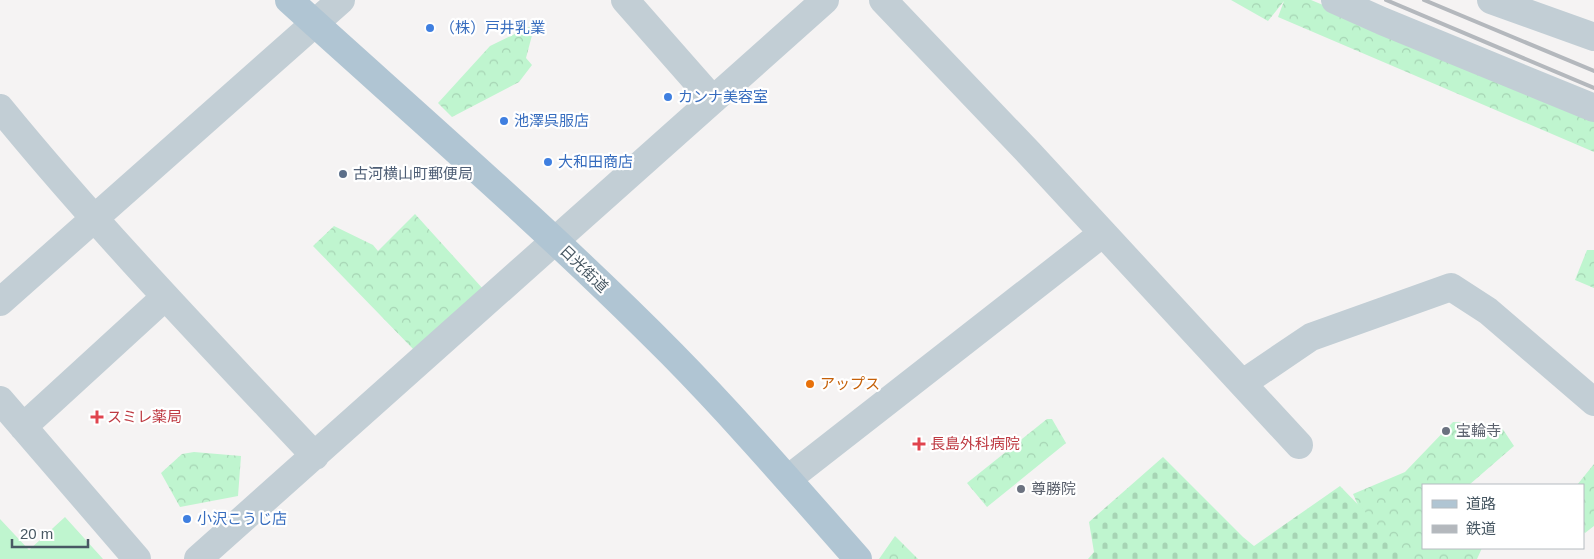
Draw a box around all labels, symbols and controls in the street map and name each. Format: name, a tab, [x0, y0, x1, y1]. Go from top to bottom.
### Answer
place label: （株）戸井乳業	[440, 19, 545, 36]
marker: （株）戸井乳業	[424, 22, 436, 34]
place label: カンナ美容室	[678, 88, 768, 105]
marker: カンナ美容室	[662, 91, 674, 103]
place label: 池澤呉服店	[514, 112, 589, 129]
marker: 池澤呉服店	[498, 115, 510, 127]
place label: 大和田商店	[558, 153, 633, 170]
marker: 大和田商店	[542, 156, 554, 168]
place label: 古河横山町郵便局	[353, 165, 473, 182]
marker: 古河横山町郵便局	[337, 168, 349, 180]
street label: 日光街道	[557, 242, 612, 296]
place label: アップス	[820, 375, 880, 392]
marker: アップス	[804, 378, 816, 390]
place label: スミレ薬局	[107, 408, 182, 425]
marker: スミレ薬局	[91, 411, 103, 423]
place label: 宝輪寺	[1456, 422, 1501, 439]
marker: 宝輪寺	[1440, 425, 1452, 437]
place label: 長島外科病院	[930, 435, 1020, 452]
marker: 長島外科病院	[912, 437, 926, 451]
place label: 尊勝院	[1031, 480, 1076, 497]
marker: 尊勝院	[1015, 483, 1027, 495]
legend	[1422, 484, 1584, 549]
text: 道路	[1466, 495, 1496, 512]
place label: 小沢こうじ店	[197, 510, 287, 527]
marker: 小沢こうじ店	[181, 513, 193, 525]
scale bar	[12, 516, 89, 548]
text: 鉄道	[1466, 520, 1496, 537]
text: 20 m	[20, 525, 53, 542]

